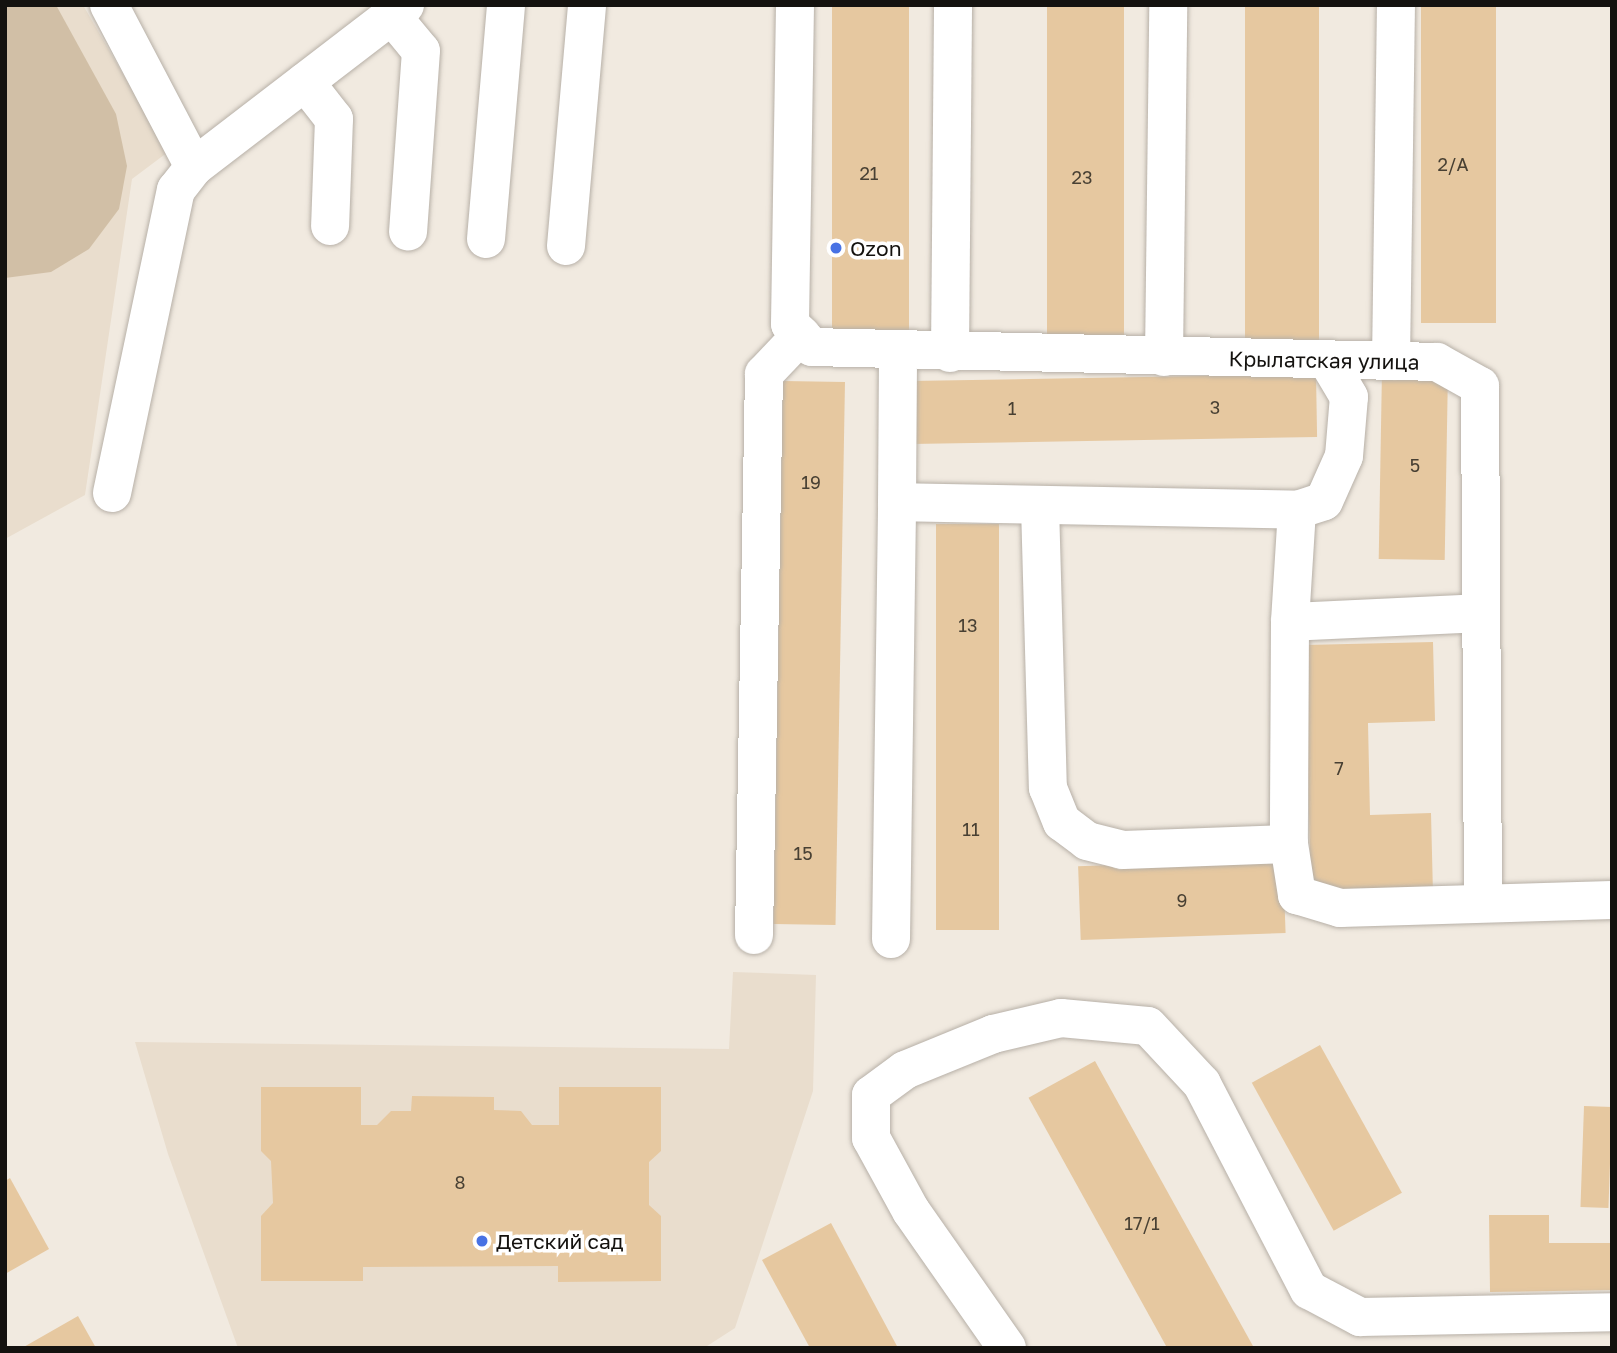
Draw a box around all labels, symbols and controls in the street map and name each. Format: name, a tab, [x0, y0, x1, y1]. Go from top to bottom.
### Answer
house number: 2/А	[1437, 153, 1469, 175]
house number: 21	[859, 162, 879, 184]
house number: 23	[1072, 166, 1092, 188]
place label: Ozon	[850, 235, 902, 261]
marker: Ozon	[828, 240, 844, 256]
street label: Крылатская улица	[1228, 346, 1420, 374]
house number: 3	[1210, 396, 1220, 418]
house number: 1	[1008, 397, 1016, 419]
house number: 5	[1410, 454, 1420, 476]
house number: 19	[801, 471, 821, 493]
house number: 13	[958, 614, 978, 636]
house number: 7	[1334, 757, 1344, 779]
house number: 11	[962, 818, 980, 840]
house number: 15	[793, 842, 813, 864]
house number: 9	[1177, 889, 1187, 911]
house number: 8	[455, 1171, 465, 1193]
house number: 17/1	[1124, 1212, 1160, 1234]
place label: Детский сад	[496, 1228, 624, 1254]
marker: Детский сад	[474, 1233, 490, 1249]

